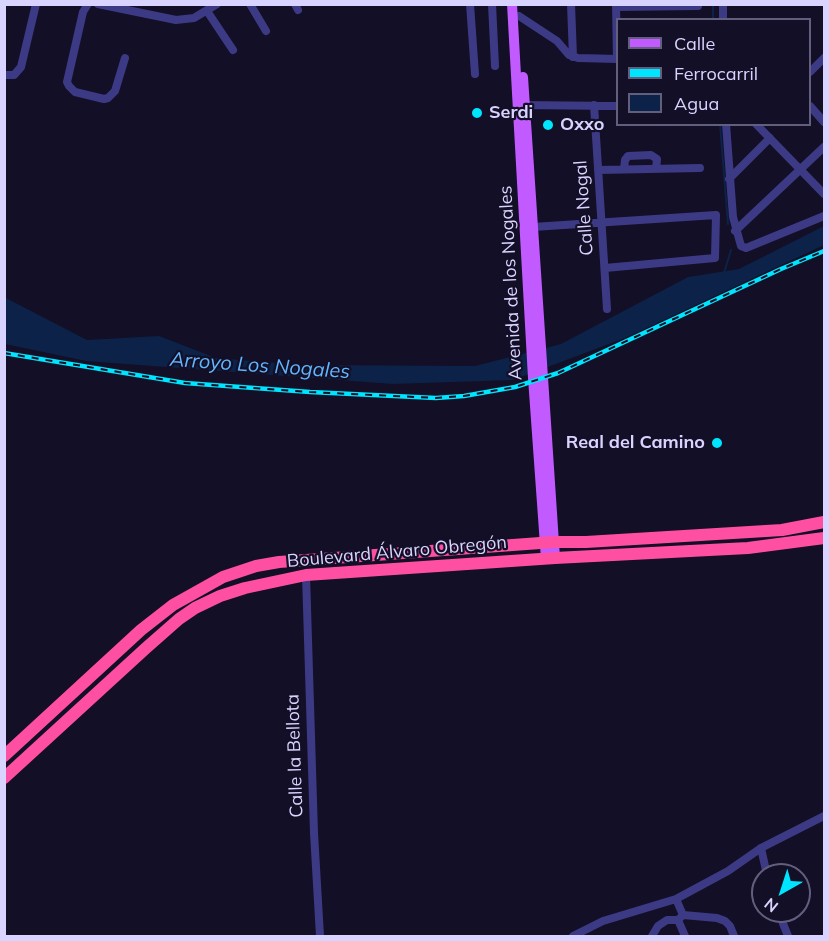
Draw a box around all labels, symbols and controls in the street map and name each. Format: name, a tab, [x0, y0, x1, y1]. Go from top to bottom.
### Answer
legend	[616, 18, 811, 126]
text: Calle	[674, 32, 715, 55]
text: Ferrocarril	[674, 62, 758, 85]
text: Agua	[674, 92, 719, 115]
place label: Serdi	[489, 102, 533, 124]
marker: Serdi	[470, 106, 484, 120]
place label: Oxxo	[560, 114, 604, 136]
marker: Oxxo	[541, 118, 555, 132]
street label: Calle Nogal	[570, 160, 598, 256]
street label: Avenida de los Nogales	[495, 185, 527, 381]
water label: Arroyo Los Nogales	[169, 348, 351, 384]
place label: Real del Camino	[566, 432, 705, 454]
marker: Real del Camino	[710, 436, 724, 450]
street label: Boulevard Álvaro Obregón	[286, 532, 508, 572]
street label: Calle la Bellota	[282, 694, 308, 818]
north arrow	[751, 863, 811, 923]
text: N	[760, 894, 782, 917]

